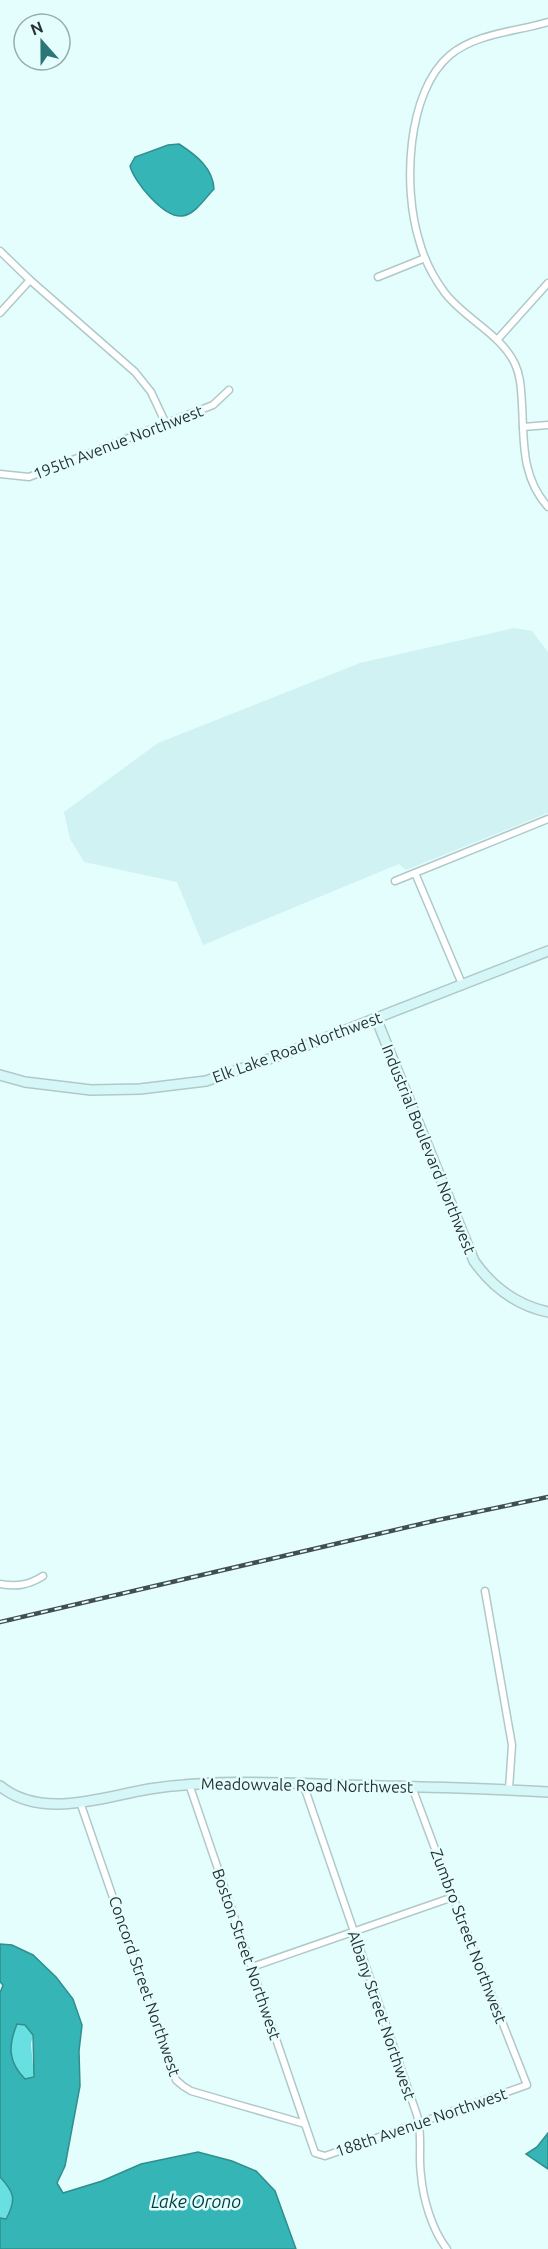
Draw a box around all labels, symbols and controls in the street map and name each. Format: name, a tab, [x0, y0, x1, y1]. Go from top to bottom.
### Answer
north arrow	[12, 12, 72, 72]
text: N	[28, 17, 45, 39]
street label: 195th Avenue Northwest	[31, 401, 206, 483]
street label: Elk Lake Road Northwest	[210, 1008, 385, 1086]
street label: Industrial Boulevard Northwest	[379, 1042, 480, 1257]
street label: Meadowvale Road Northwest	[201, 1774, 414, 1796]
street label: Zumbro Street Northwest	[427, 1846, 511, 2026]
street label: Boston Street Northwest	[209, 1866, 285, 2043]
street label: Concord Street Northwest	[106, 1894, 185, 2079]
street label: Albany Street Northwest	[345, 1928, 420, 2103]
street label: 188th Avenue Northwest	[333, 2084, 510, 2160]
water label: Lake Orono	[151, 2191, 241, 2211]

